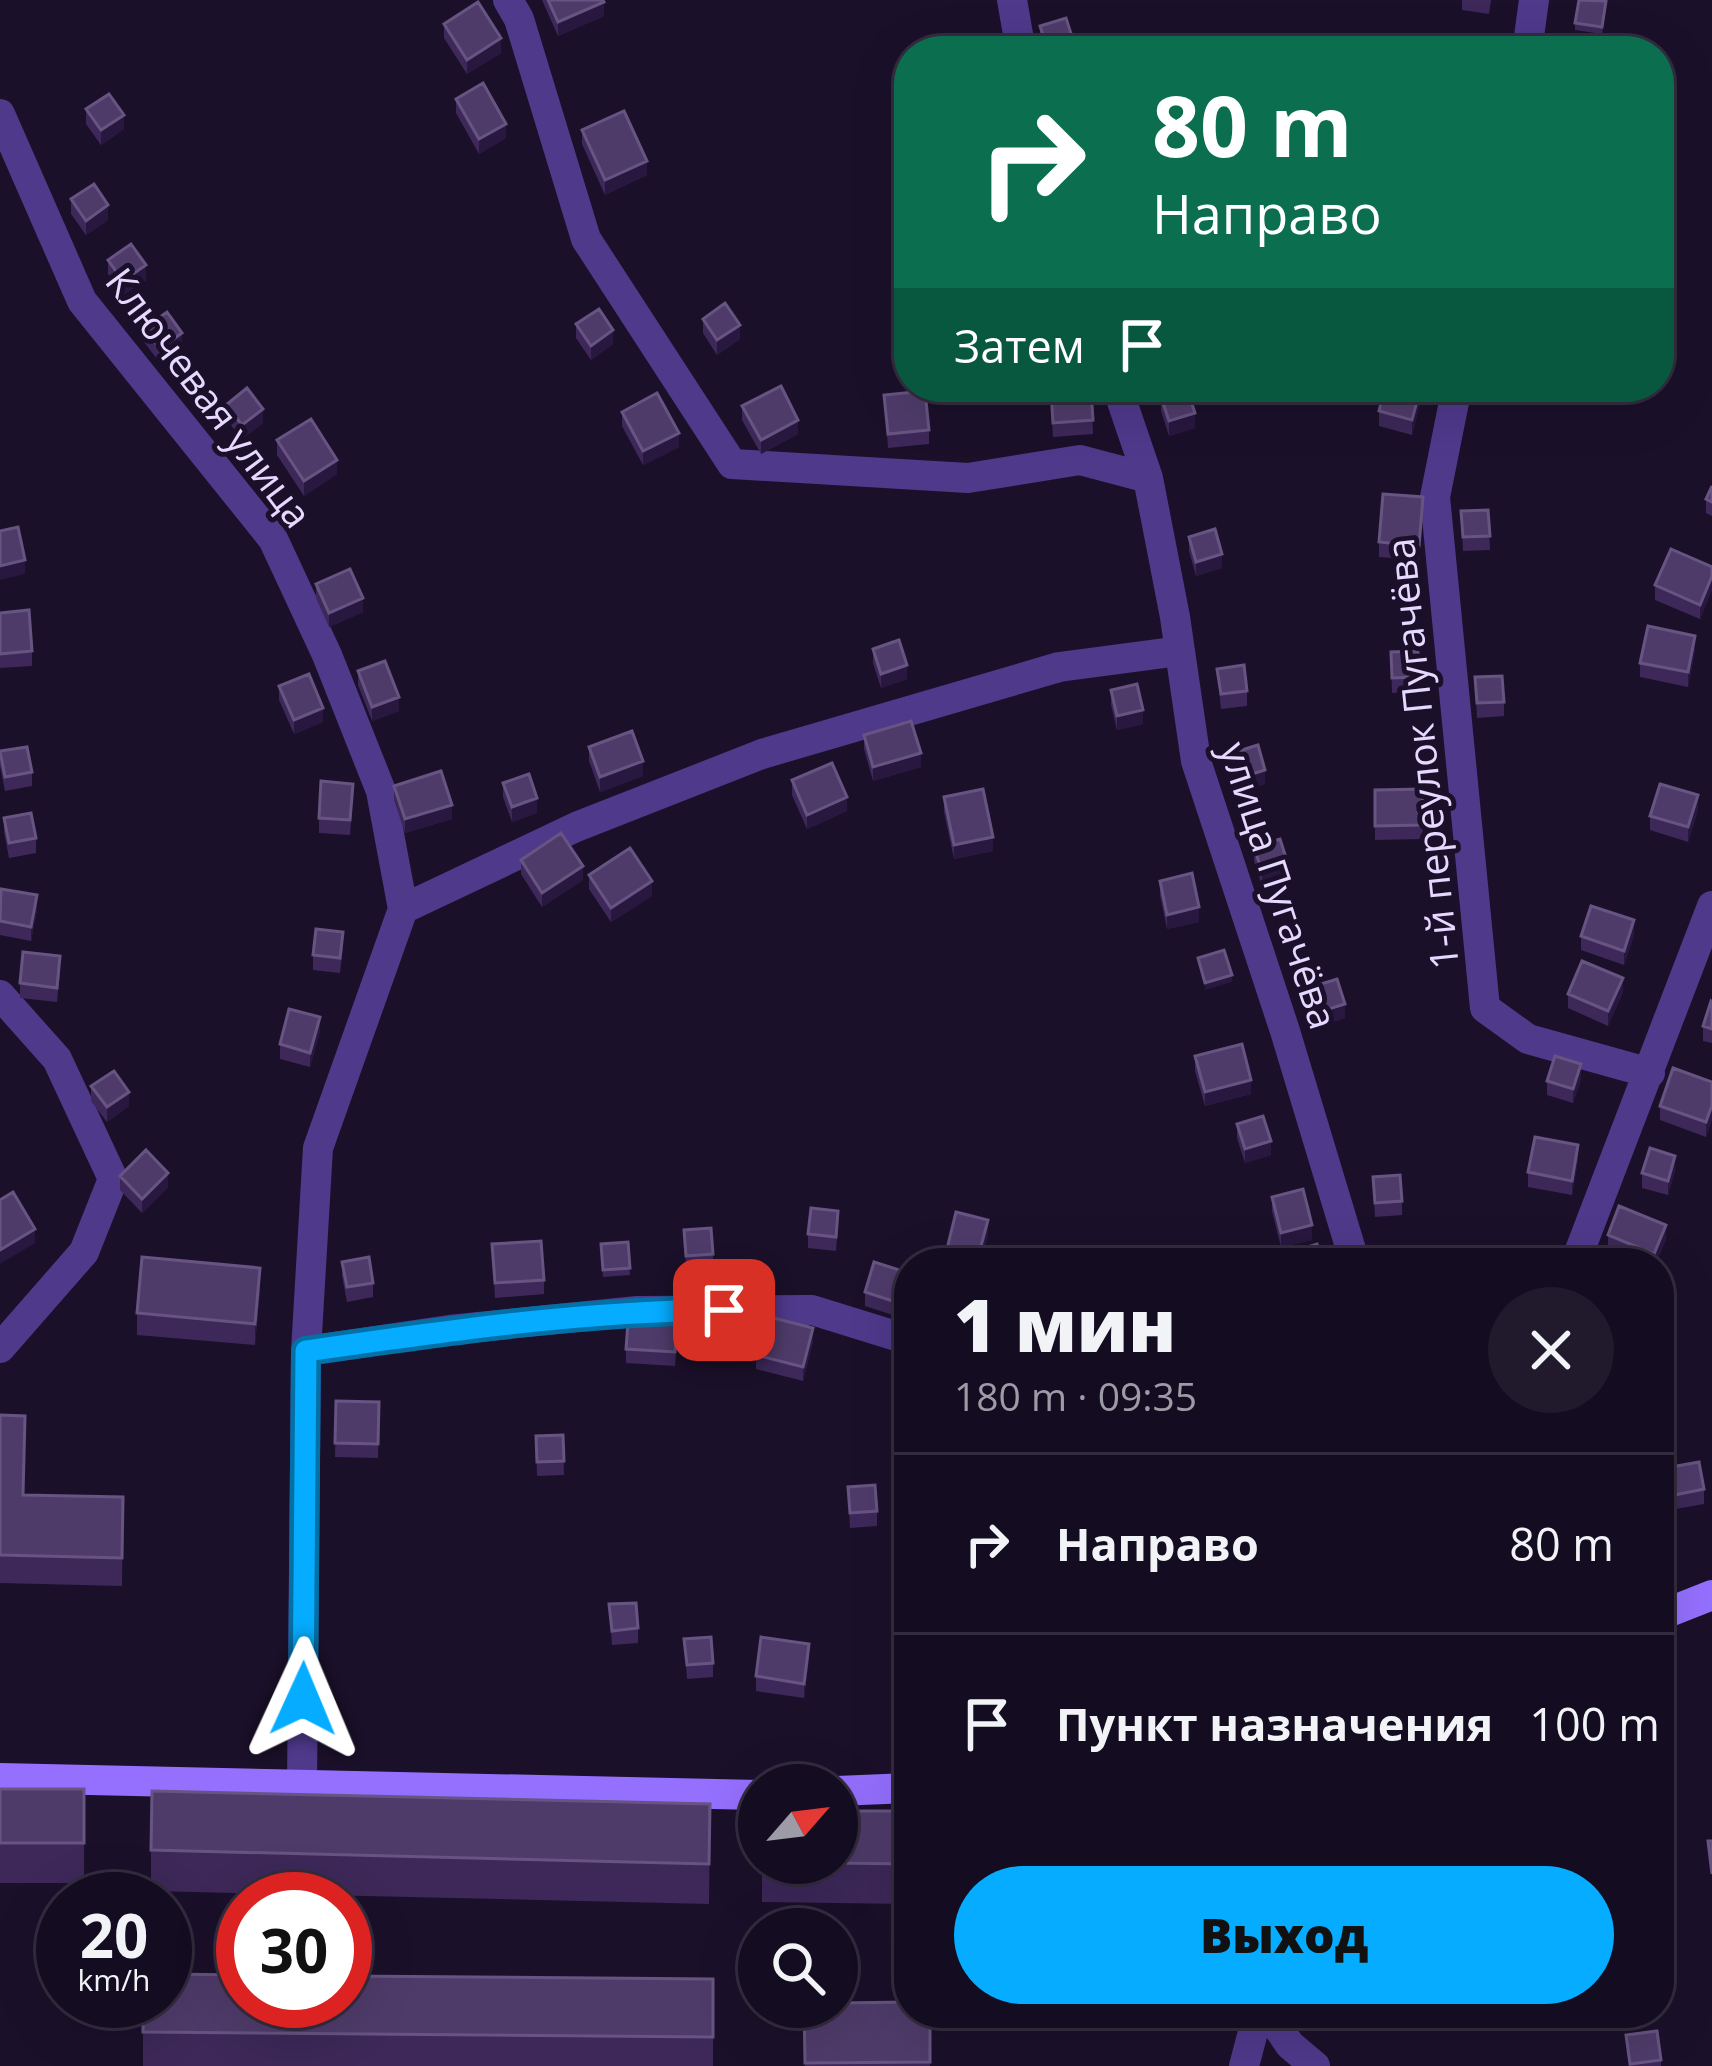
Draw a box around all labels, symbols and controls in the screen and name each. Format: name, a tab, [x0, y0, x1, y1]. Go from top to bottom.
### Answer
text: 80 m	[1152, 67, 1352, 182]
icon: right	[954, 84, 1110, 240]
text: Направо	[1152, 176, 1382, 250]
street label: Ключевая улица	[95, 256, 325, 538]
icon: arrive	[1109, 312, 1175, 378]
text: Затем	[954, 315, 1085, 376]
street label: 1-й переулок Пугачёва	[1372, 536, 1470, 972]
street label: улица Пугачёва	[1209, 735, 1351, 1035]
pin	[673, 1259, 775, 1361]
text: 1 мин	[954, 1275, 1176, 1373]
icon: arrive	[691, 1277, 757, 1343]
button: close	[1488, 1287, 1614, 1413]
text: 180 m · 09:35	[954, 1369, 1197, 1422]
icon: right	[954, 1511, 1020, 1577]
text: Направо	[1056, 1513, 1259, 1574]
text: 80 m	[1509, 1513, 1614, 1574]
position arrow	[240, 1636, 366, 1762]
icon: arrive	[954, 1691, 1020, 1757]
text: Пункт назначения	[1056, 1693, 1493, 1754]
text: 100 m	[1529, 1693, 1660, 1754]
north arrow	[738, 1764, 858, 1884]
map controls	[738, 1764, 858, 2028]
button: Выход	[954, 1866, 1614, 2004]
speed limit sign: 30	[216, 1872, 372, 2028]
text: 20	[80, 1894, 148, 1976]
button: search	[738, 1908, 858, 2028]
text: km/h	[78, 1959, 150, 2000]

